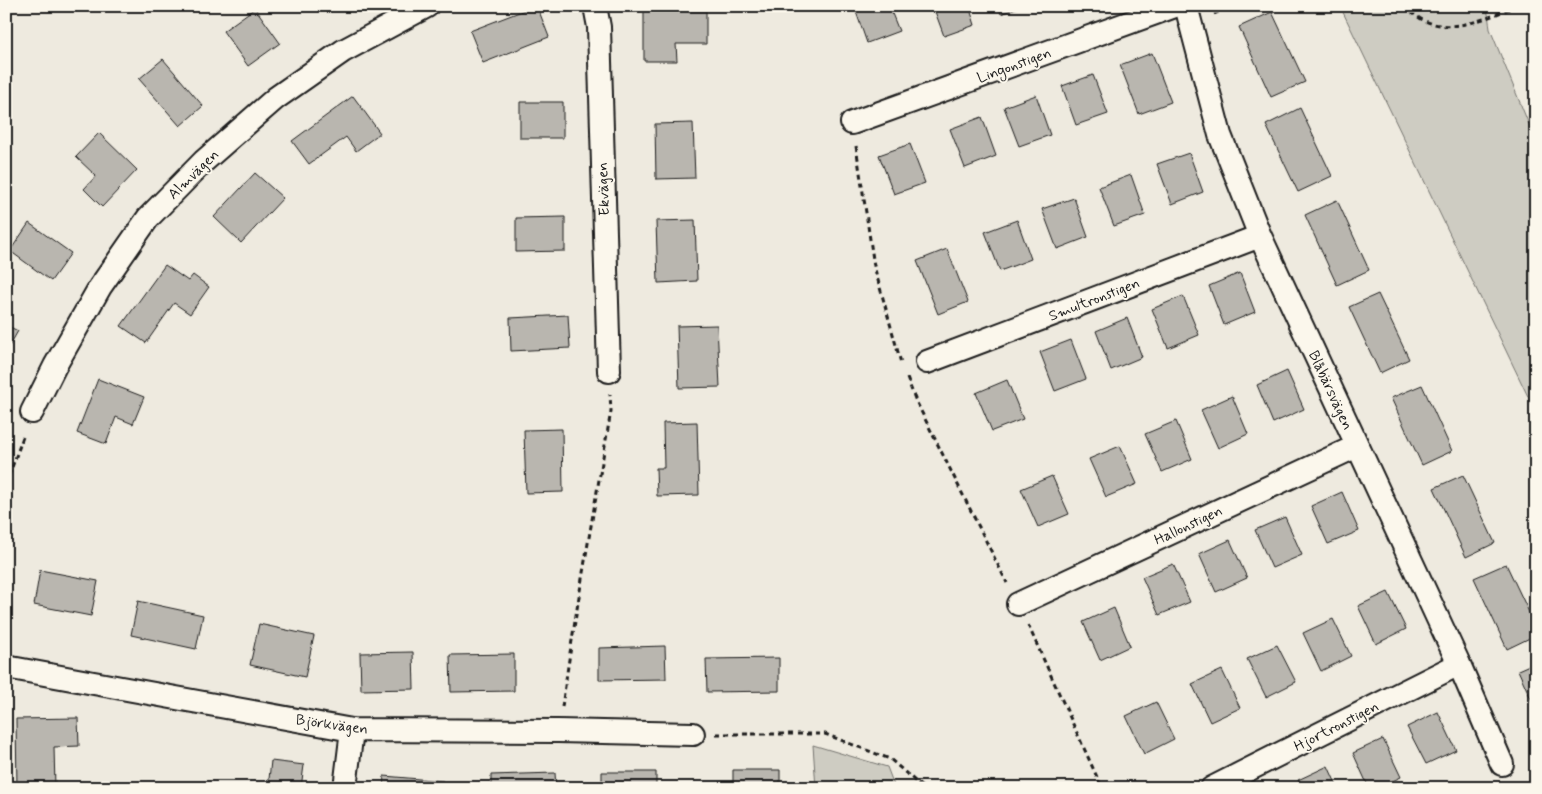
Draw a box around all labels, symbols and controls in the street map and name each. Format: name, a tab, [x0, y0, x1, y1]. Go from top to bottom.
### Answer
street label: Lingonstigen	[975, 43, 1055, 90]
street label: Almvägen	[164, 145, 224, 204]
street label: Ekvägen	[593, 162, 615, 216]
street label: Smultronstigen	[1046, 273, 1143, 327]
street label: Blåbärsvägen	[1303, 348, 1357, 433]
street label: Hallonstigen	[1151, 501, 1226, 550]
street label: Hjortronstigen	[1291, 697, 1382, 757]
street label: Björkvägen	[294, 710, 369, 740]

